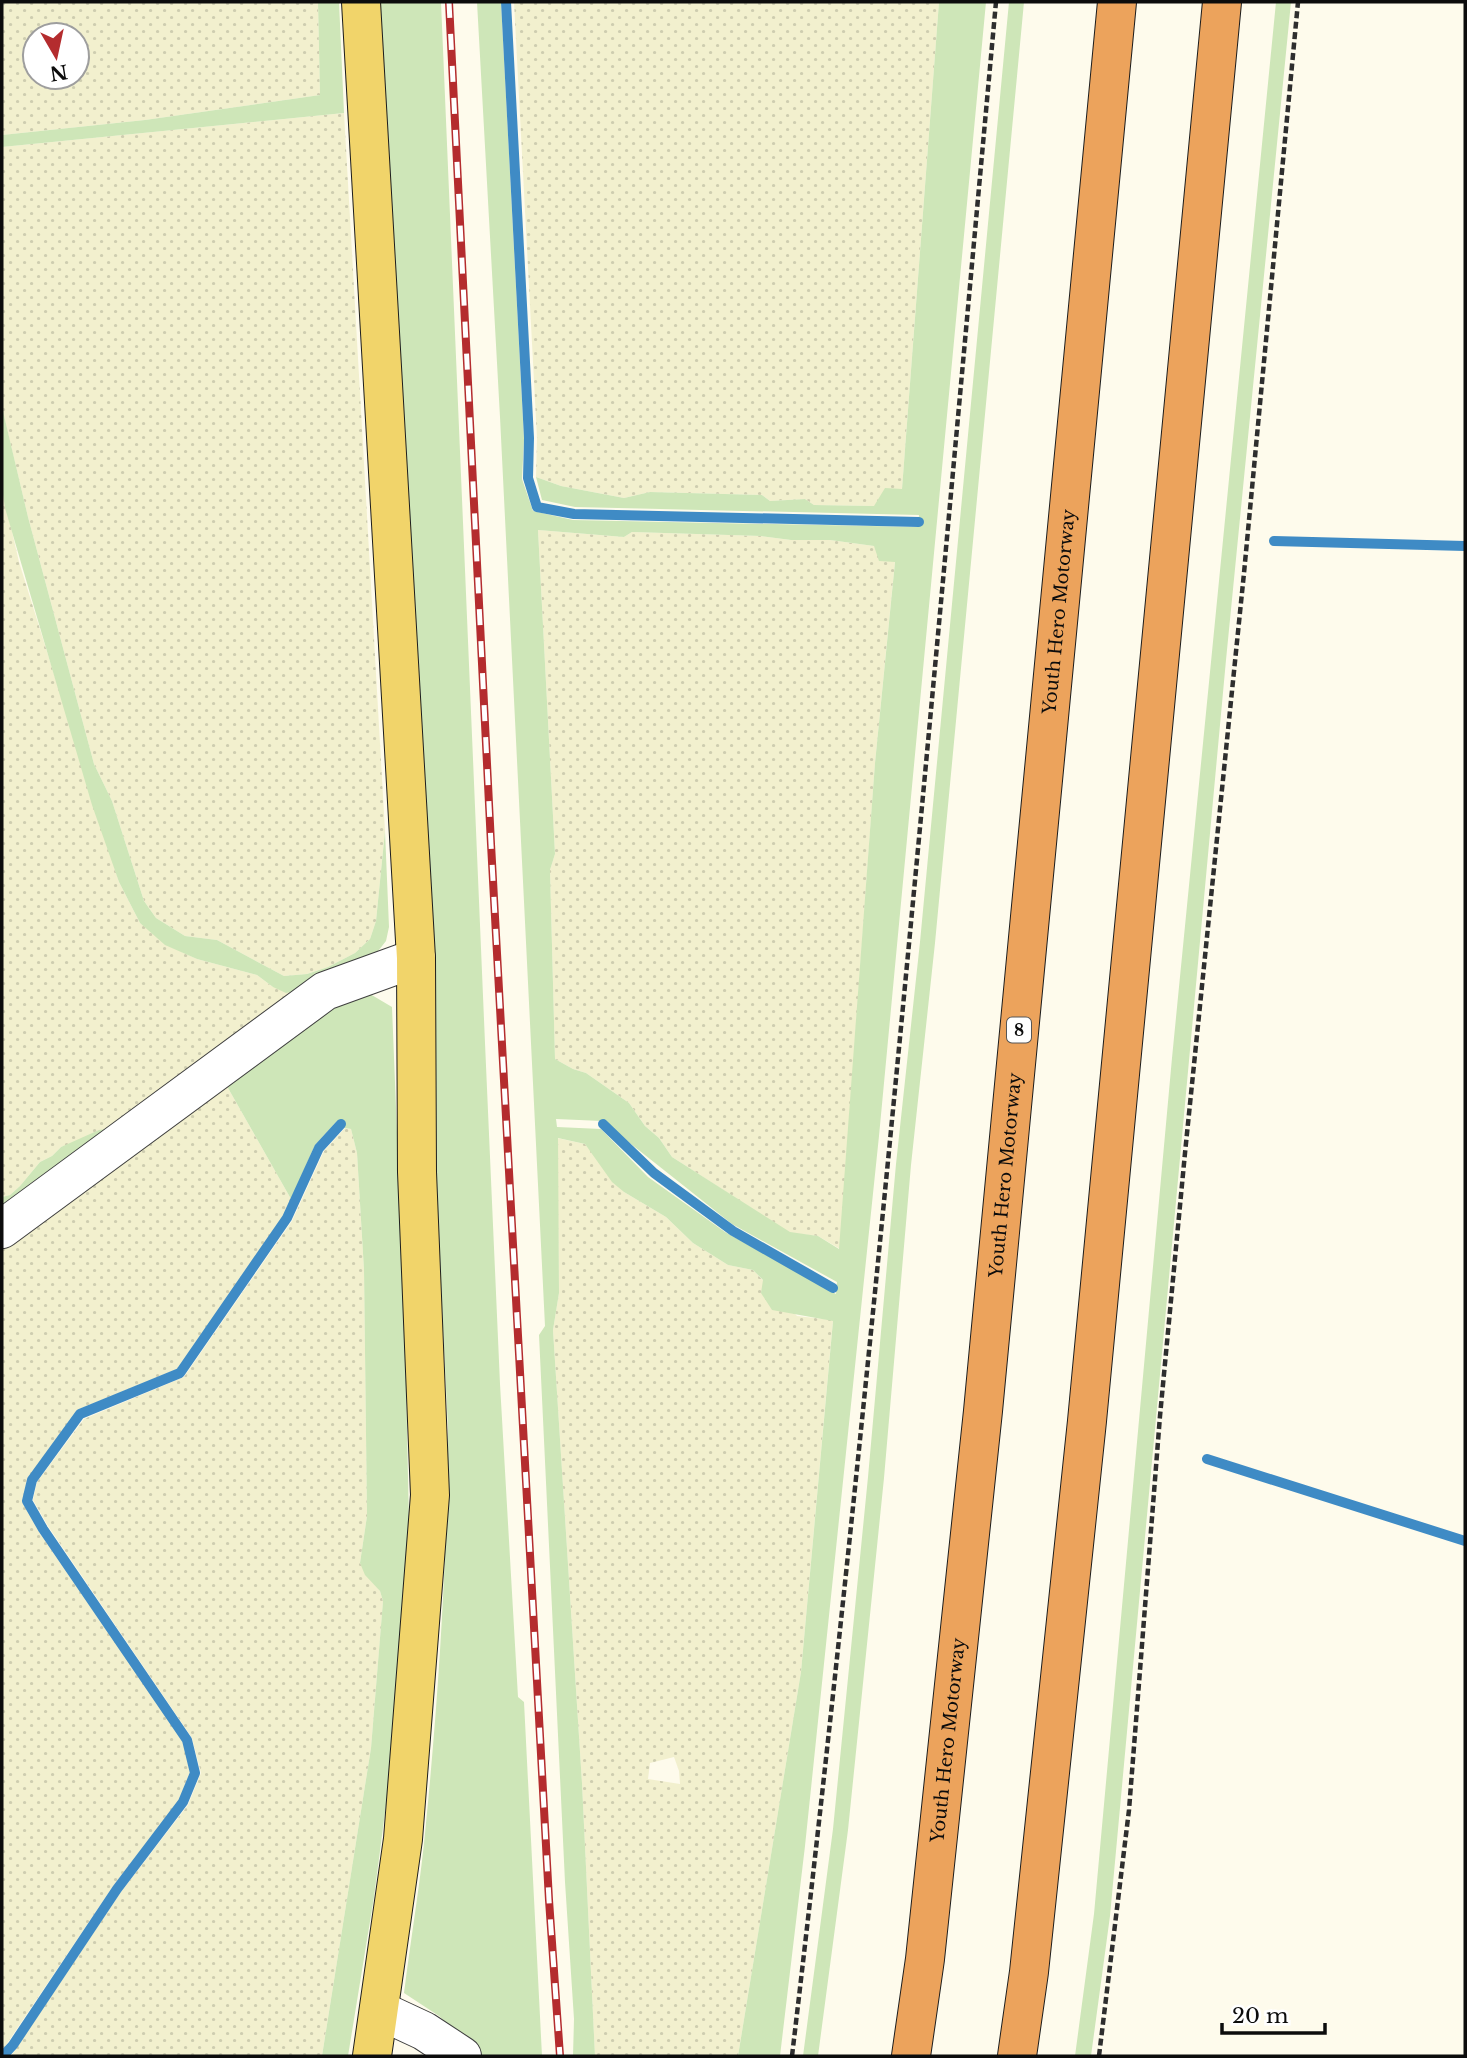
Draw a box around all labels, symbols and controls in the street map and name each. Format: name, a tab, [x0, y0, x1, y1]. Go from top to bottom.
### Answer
north arrow	[21, 21, 91, 91]
text: N	[48, 60, 69, 85]
street label: Youth Hero Motorway	[1038, 508, 1080, 716]
road number: 8	[1007, 1018, 1031, 1042]
street label: Youth Hero Motorway	[985, 1071, 1026, 1280]
street label: Youth Hero Motorway	[926, 1636, 970, 1845]
scale bar	[1222, 1992, 1325, 2036]
text: 20 m	[1232, 2003, 1289, 2029]

